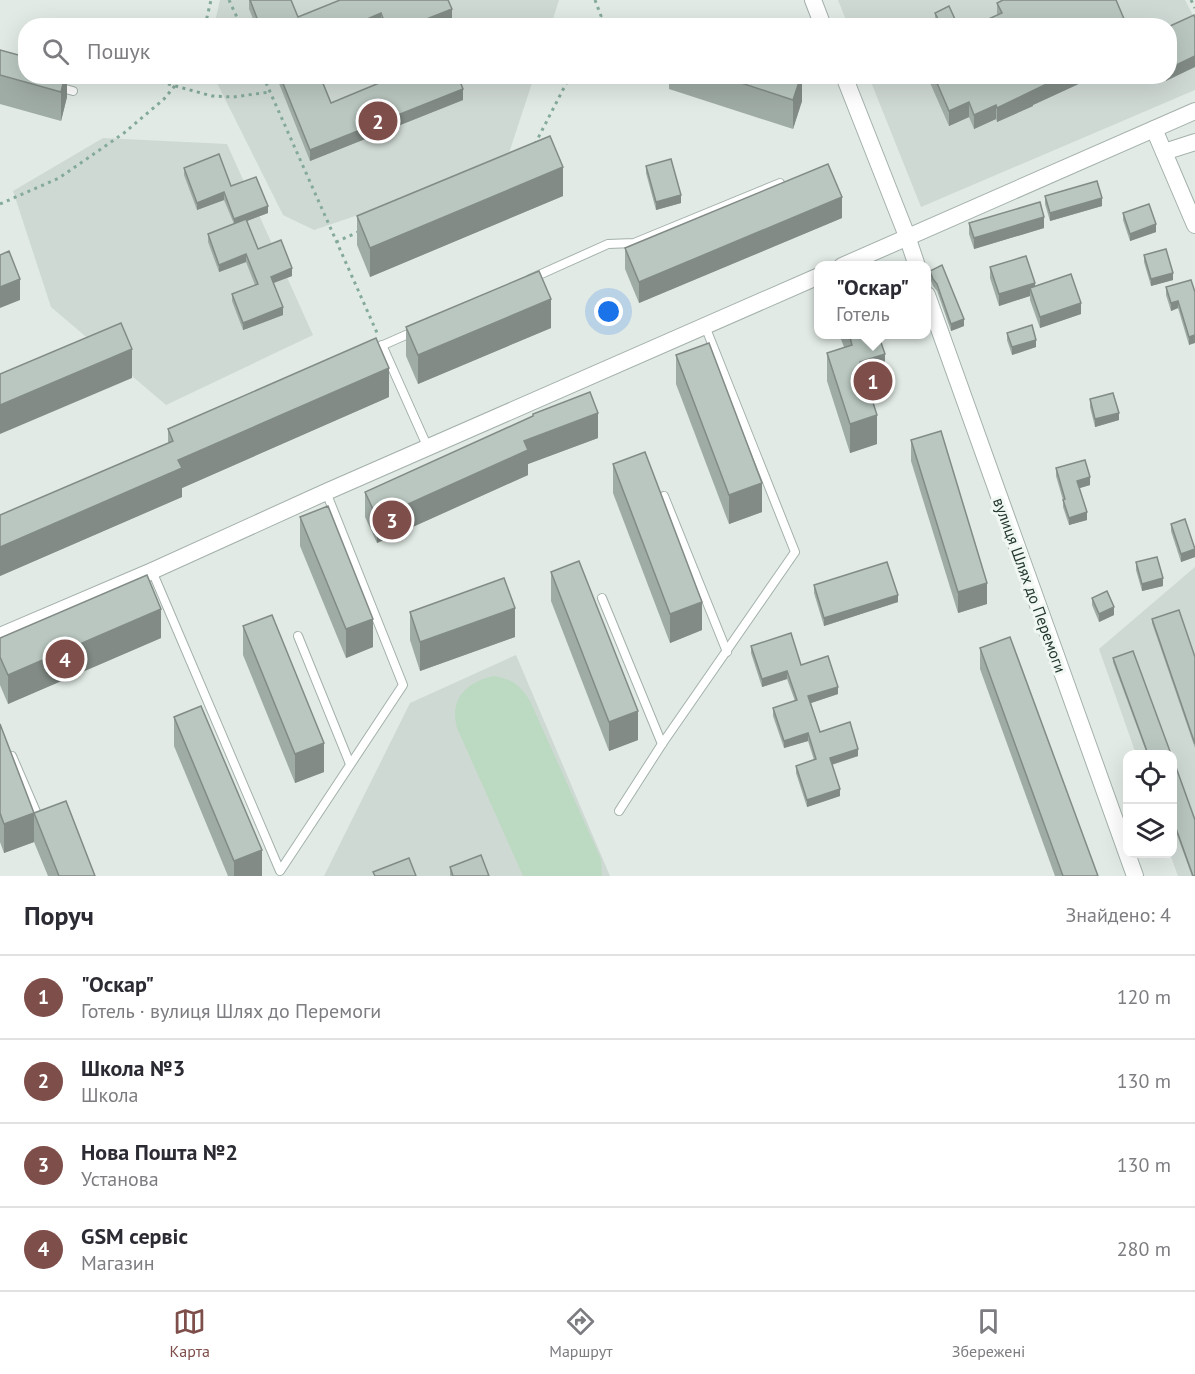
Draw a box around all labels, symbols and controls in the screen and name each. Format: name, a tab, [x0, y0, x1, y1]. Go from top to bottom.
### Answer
search box	[18, 18, 1177, 84]
icon: search	[39, 35, 72, 68]
text: Пошук	[87, 37, 150, 65]
pin: 2	[358, 98, 398, 144]
popup	[814, 261, 931, 339]
text: "Оскар"	[836, 273, 909, 301]
your location	[594, 297, 623, 326]
text: Готель	[836, 301, 890, 327]
pin: 1	[854, 358, 892, 404]
street label: вулиця Шлях до Перемоги	[989, 495, 1071, 675]
pin: 3	[372, 498, 412, 542]
pin: 4	[46, 636, 84, 682]
map controls	[1123, 750, 1177, 858]
button: locate	[1123, 750, 1177, 804]
button: layers	[1123, 804, 1177, 858]
text: Поруч	[24, 899, 94, 932]
text: Знайдено: 4	[1065, 902, 1171, 928]
text: "Оскар"	[81, 970, 154, 998]
text: 1	[38, 984, 49, 1010]
text: 120 m	[1117, 984, 1171, 1010]
text: Готель · вулиця Шлях до Перемоги	[81, 998, 381, 1024]
text: Школа №3	[81, 1054, 185, 1082]
text: 2	[38, 1068, 49, 1094]
text: 130 m	[1117, 1068, 1171, 1094]
text: Школа	[81, 1082, 138, 1108]
text: Нова Пошта №2	[81, 1138, 238, 1166]
text: 3	[38, 1152, 49, 1178]
text: 130 m	[1117, 1152, 1171, 1178]
text: Установа	[81, 1166, 159, 1192]
text: GSM сервіс	[81, 1222, 188, 1250]
text: 4	[38, 1236, 49, 1262]
text: 280 m	[1117, 1236, 1171, 1262]
text: Магазин	[81, 1250, 155, 1276]
tab: Карта	[170, 1305, 210, 1361]
tab: Маршрут	[549, 1305, 613, 1361]
tab: Збережені	[952, 1305, 1025, 1361]

